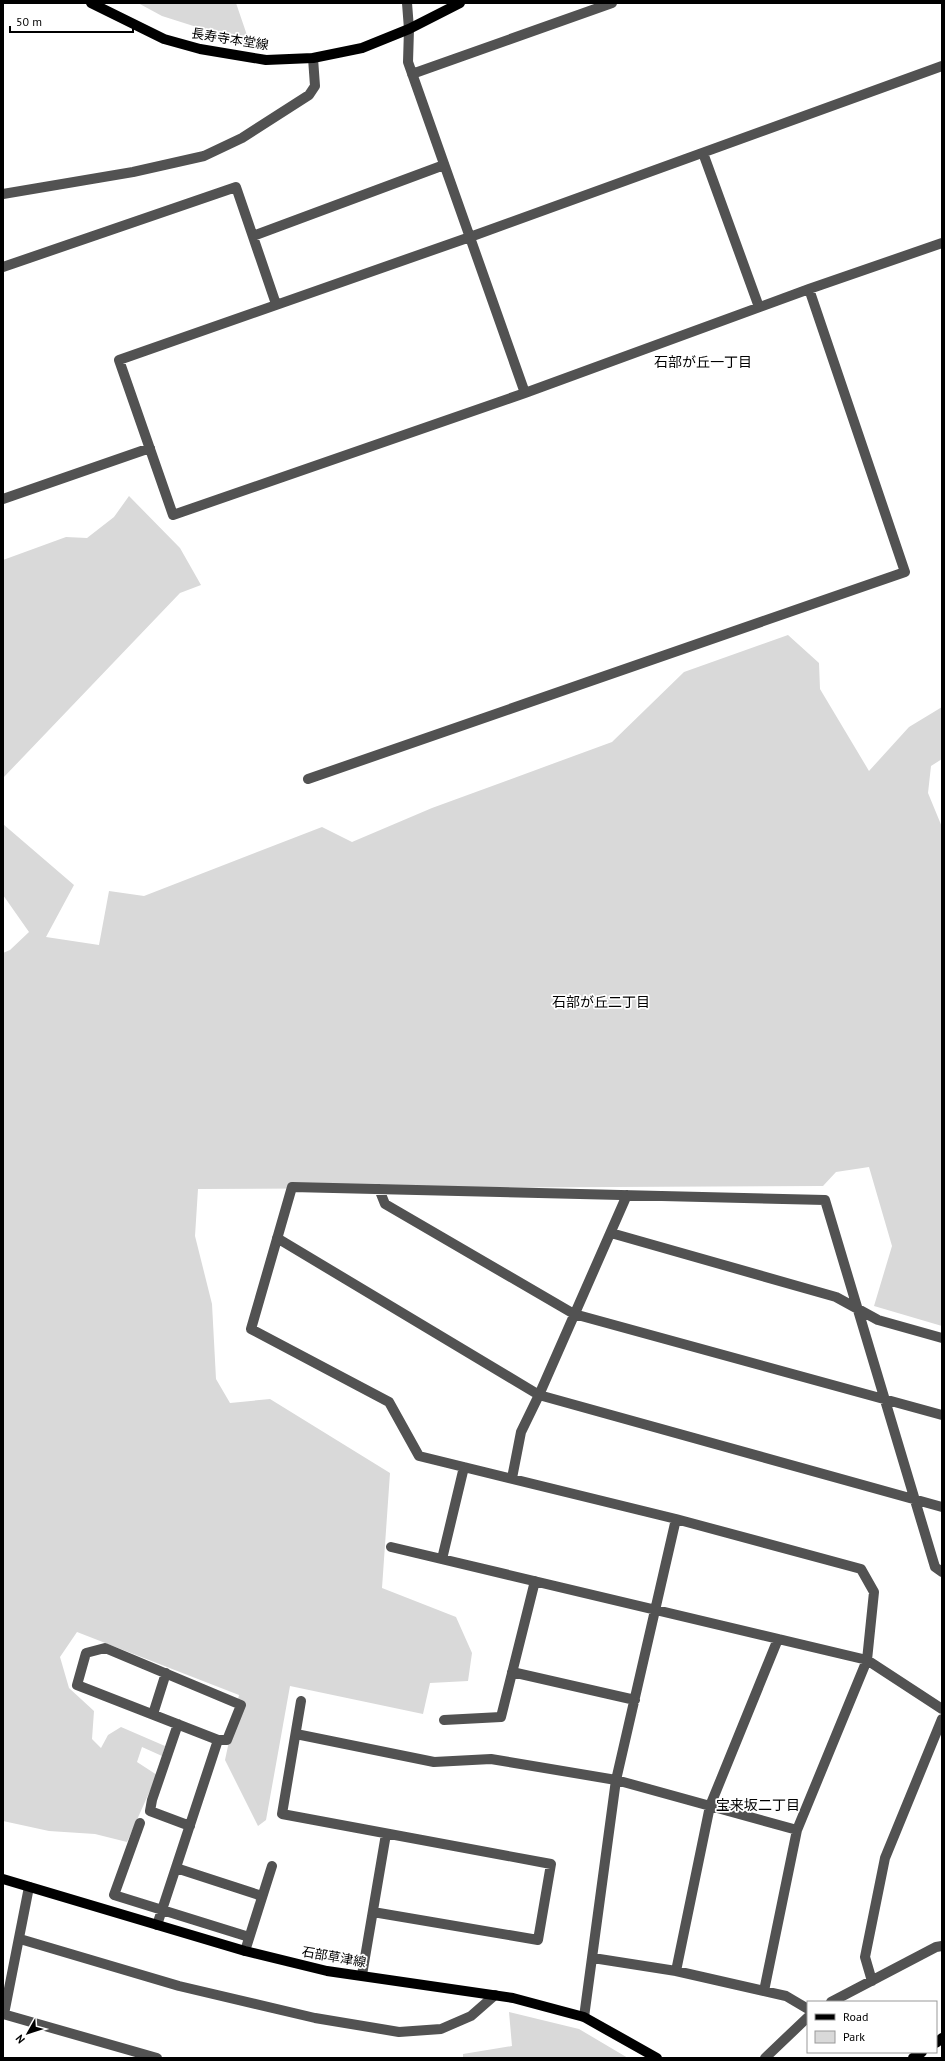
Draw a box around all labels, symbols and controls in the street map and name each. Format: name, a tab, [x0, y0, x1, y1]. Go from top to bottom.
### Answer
scale bar	[10, 8, 133, 34]
text: 50 m	[16, 14, 42, 29]
street label: 長寿寺本堂線	[190, 25, 270, 53]
district label: 石部が丘一丁目	[654, 353, 752, 371]
district label: 石部が丘二丁目	[552, 993, 650, 1011]
district label: 宝来坂二丁目	[716, 1796, 800, 1814]
street label: 石部草津線	[301, 1943, 367, 1971]
legend	[807, 2001, 937, 2053]
text: Road	[843, 2009, 868, 2024]
north arrow	[8, 2013, 48, 2053]
text: Park	[843, 2029, 865, 2044]
text: N	[13, 2032, 28, 2047]

